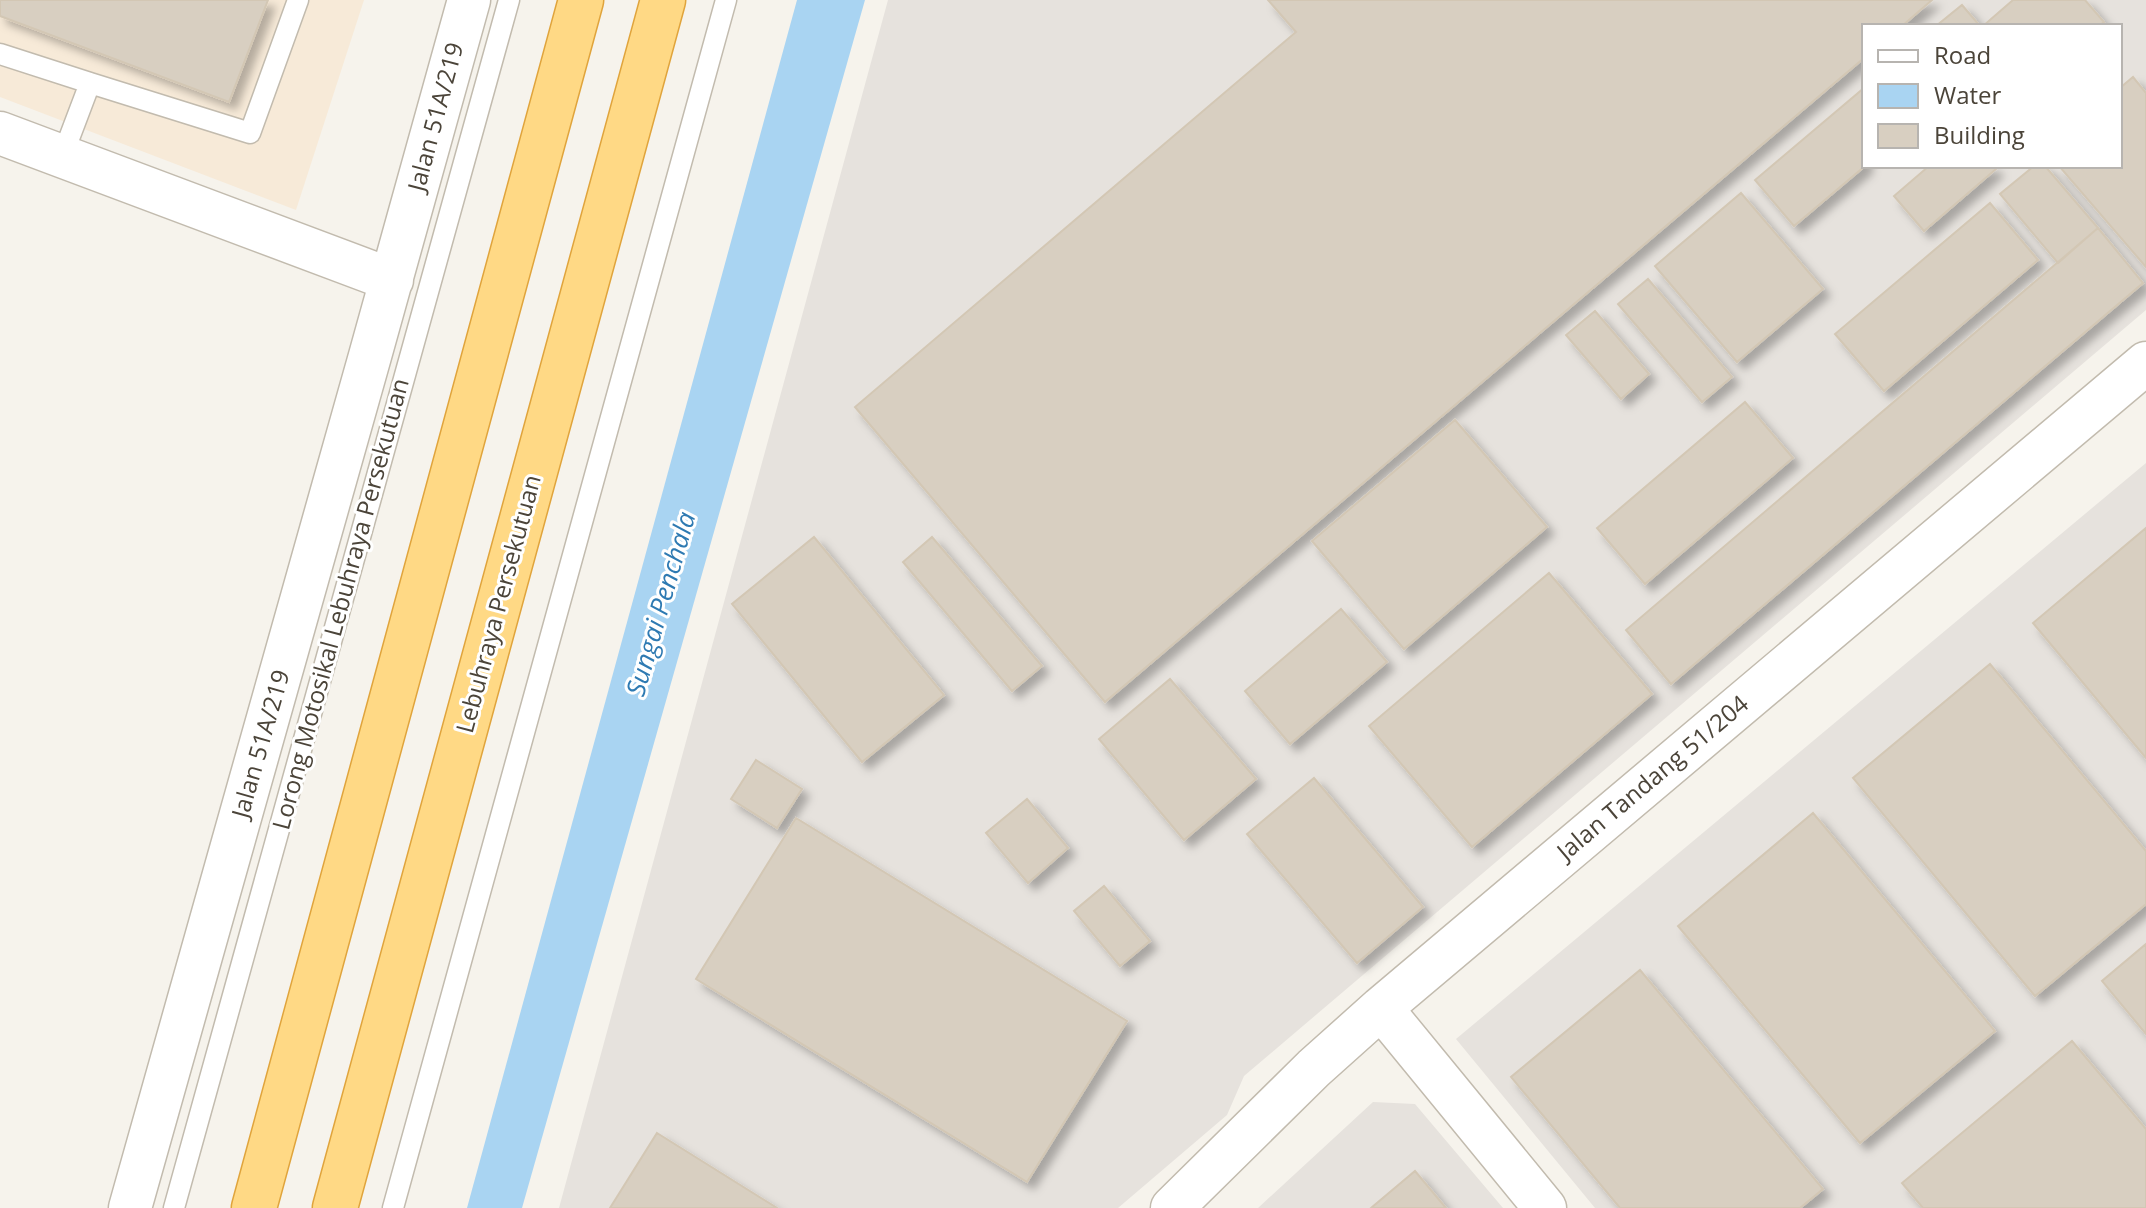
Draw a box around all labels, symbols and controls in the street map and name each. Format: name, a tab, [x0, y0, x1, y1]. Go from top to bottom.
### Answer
legend	[1862, 24, 2122, 168]
text: Road	[1934, 38, 1991, 71]
street label: Jalan 51A/219	[398, 39, 470, 197]
text: Water	[1934, 78, 2002, 111]
text: Building	[1934, 118, 2025, 151]
street label: Lorong Motosikal Lebuhraya Persekutuan	[263, 374, 416, 833]
street label: Lebuhraya Persekutuan	[447, 471, 548, 736]
water label: Sungai Penchala	[617, 507, 704, 700]
street label: Jalan 51A/219	[222, 666, 296, 823]
street label: Jalan Tandang 51/204	[1548, 687, 1755, 868]

